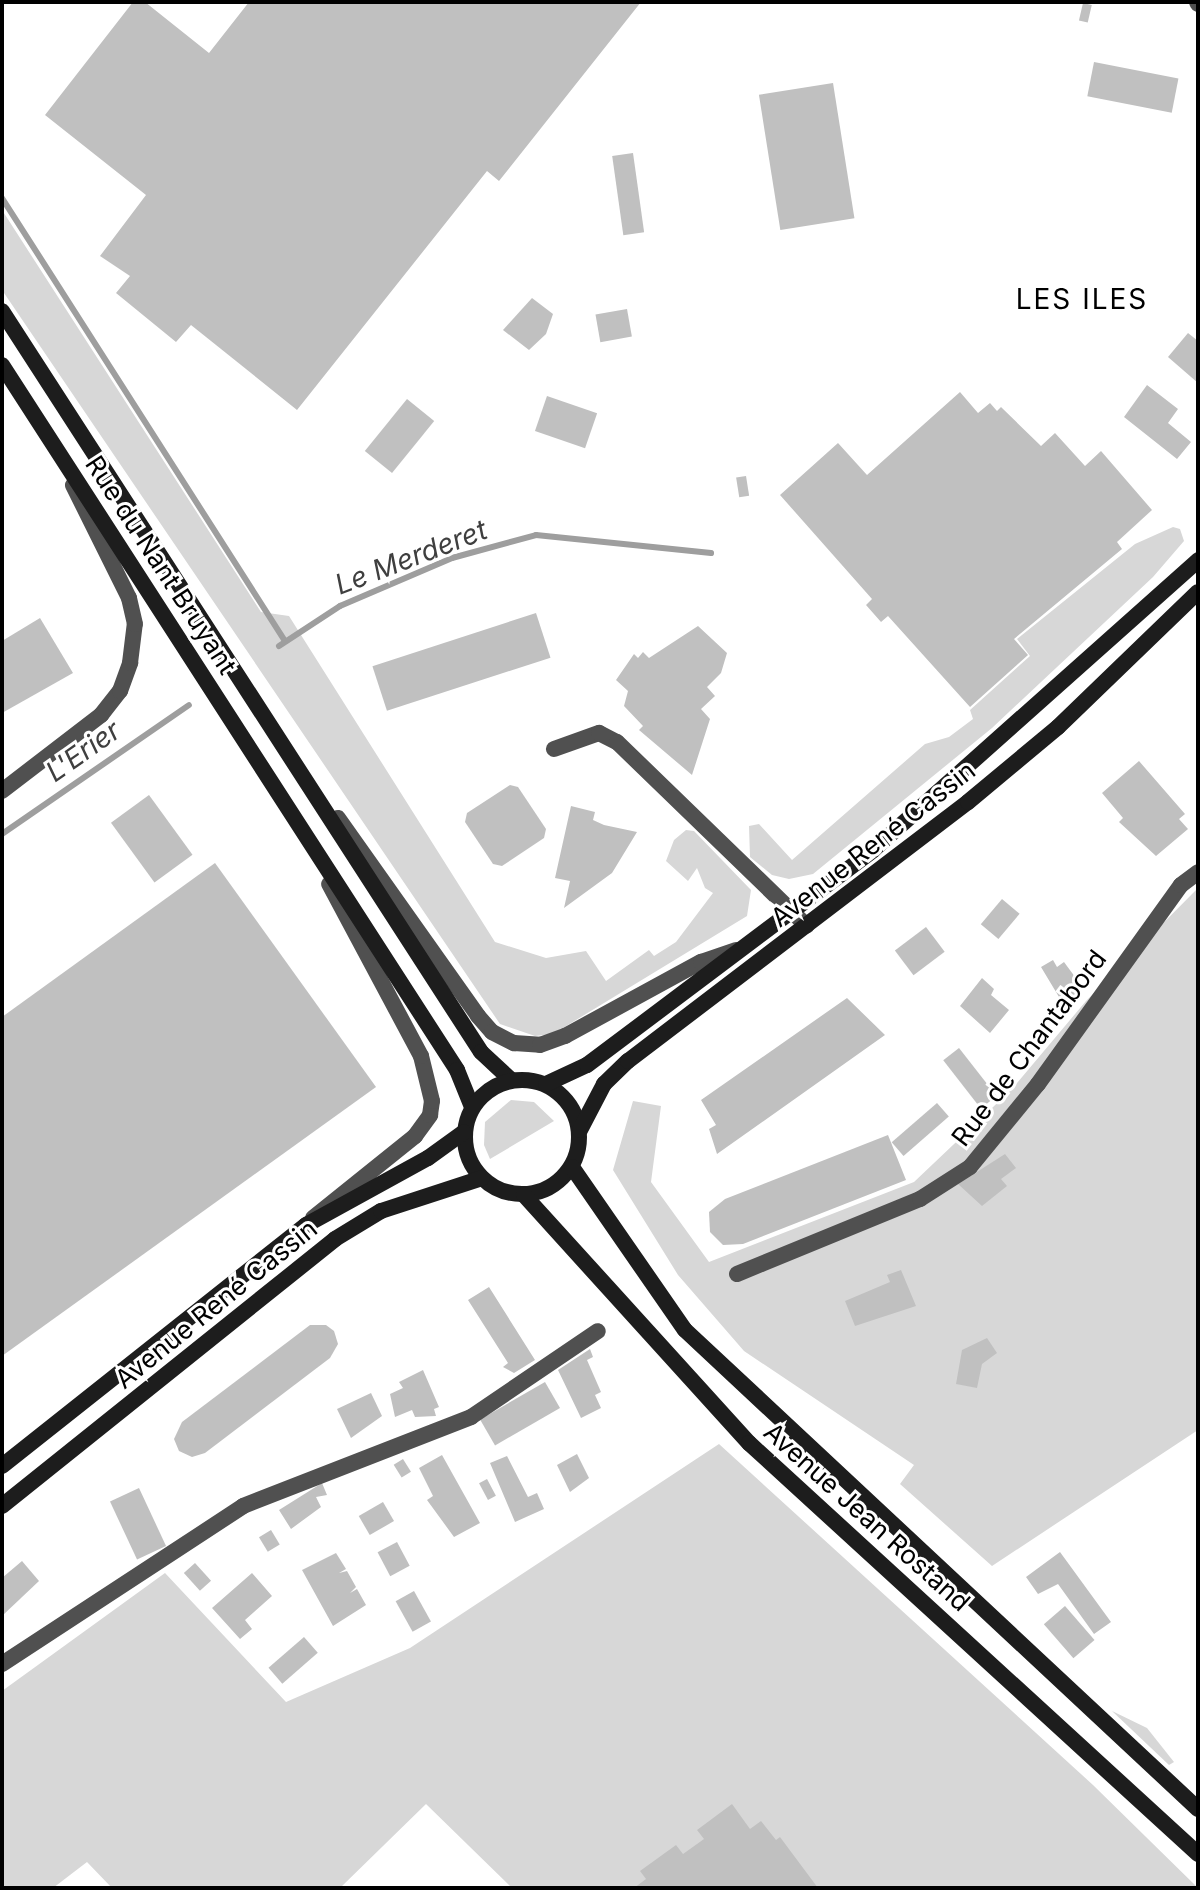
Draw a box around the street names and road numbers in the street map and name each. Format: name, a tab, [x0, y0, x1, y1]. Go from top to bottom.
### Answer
street label: Rue du Nant Bruyant	[79, 450, 243, 680]
street label: Avenue René Cassin	[765, 755, 981, 933]
street label: Rue de Chantabord	[945, 944, 1113, 1152]
street label: Avenue René Cassin	[109, 1213, 323, 1395]
street label: Avenue Jean Rostand	[758, 1416, 976, 1618]

